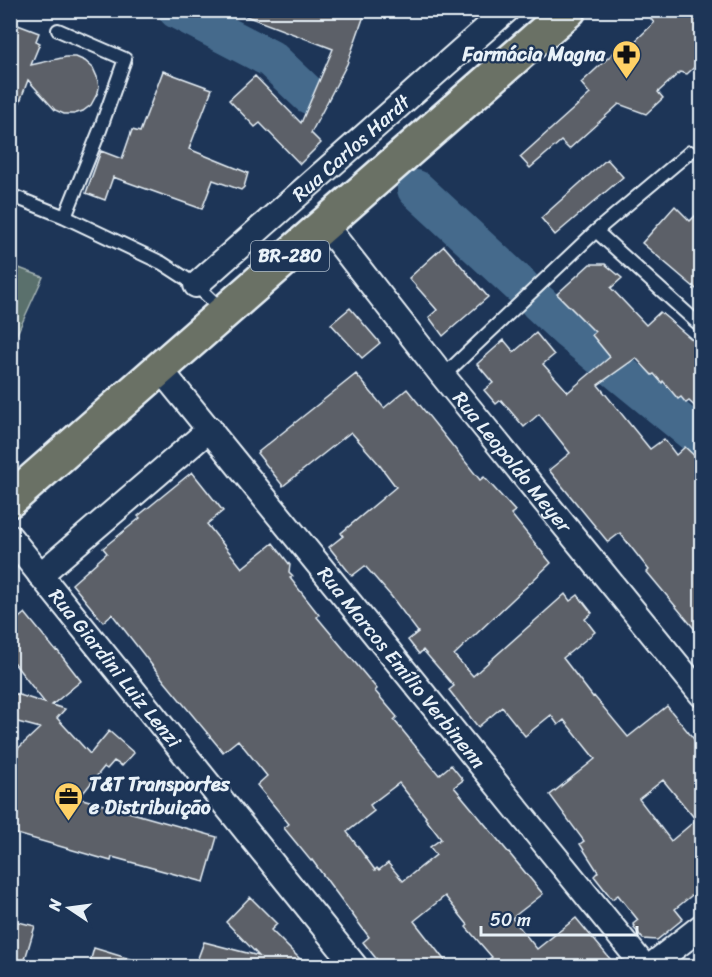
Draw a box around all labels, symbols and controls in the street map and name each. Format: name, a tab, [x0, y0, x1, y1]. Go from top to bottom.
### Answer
place label: Farmácia Magna	[461, 37, 606, 72]
pharmacy icon: Farmácia Magna	[610, 38, 642, 80]
street label: Rua Carlos Hardt	[284, 85, 420, 211]
road number: BR-280	[251, 241, 329, 271]
street label: Rua Leopoldo Meyer	[444, 383, 582, 542]
street label: Rua Marcos Emílio Verbinenn	[308, 558, 495, 777]
street label: Rua Giardini Luiz Lenzi	[40, 581, 191, 757]
place label: T&T Transportes e Distribuição	[88, 767, 231, 825]
office icon: T&T Transportes e Distribuição	[52, 780, 84, 822]
north arrow	[39, 878, 99, 938]
text: N	[39, 895, 70, 914]
scale bar	[481, 899, 637, 937]
text: 50 m	[490, 904, 531, 936]

